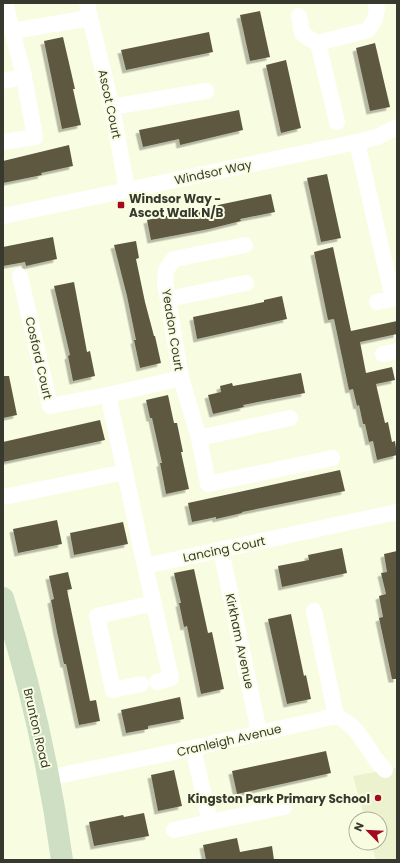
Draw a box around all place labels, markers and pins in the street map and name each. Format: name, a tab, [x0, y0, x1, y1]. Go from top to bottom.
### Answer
place label: Windsor Way - Ascot Walk N/B	[129, 190, 224, 221]
marker: Windsor Way - Ascot Walk N/B	[116, 200, 126, 210]
place label: Kingston Park Primary School	[187, 790, 370, 807]
marker: Kingston Park Primary School	[373, 793, 383, 803]

